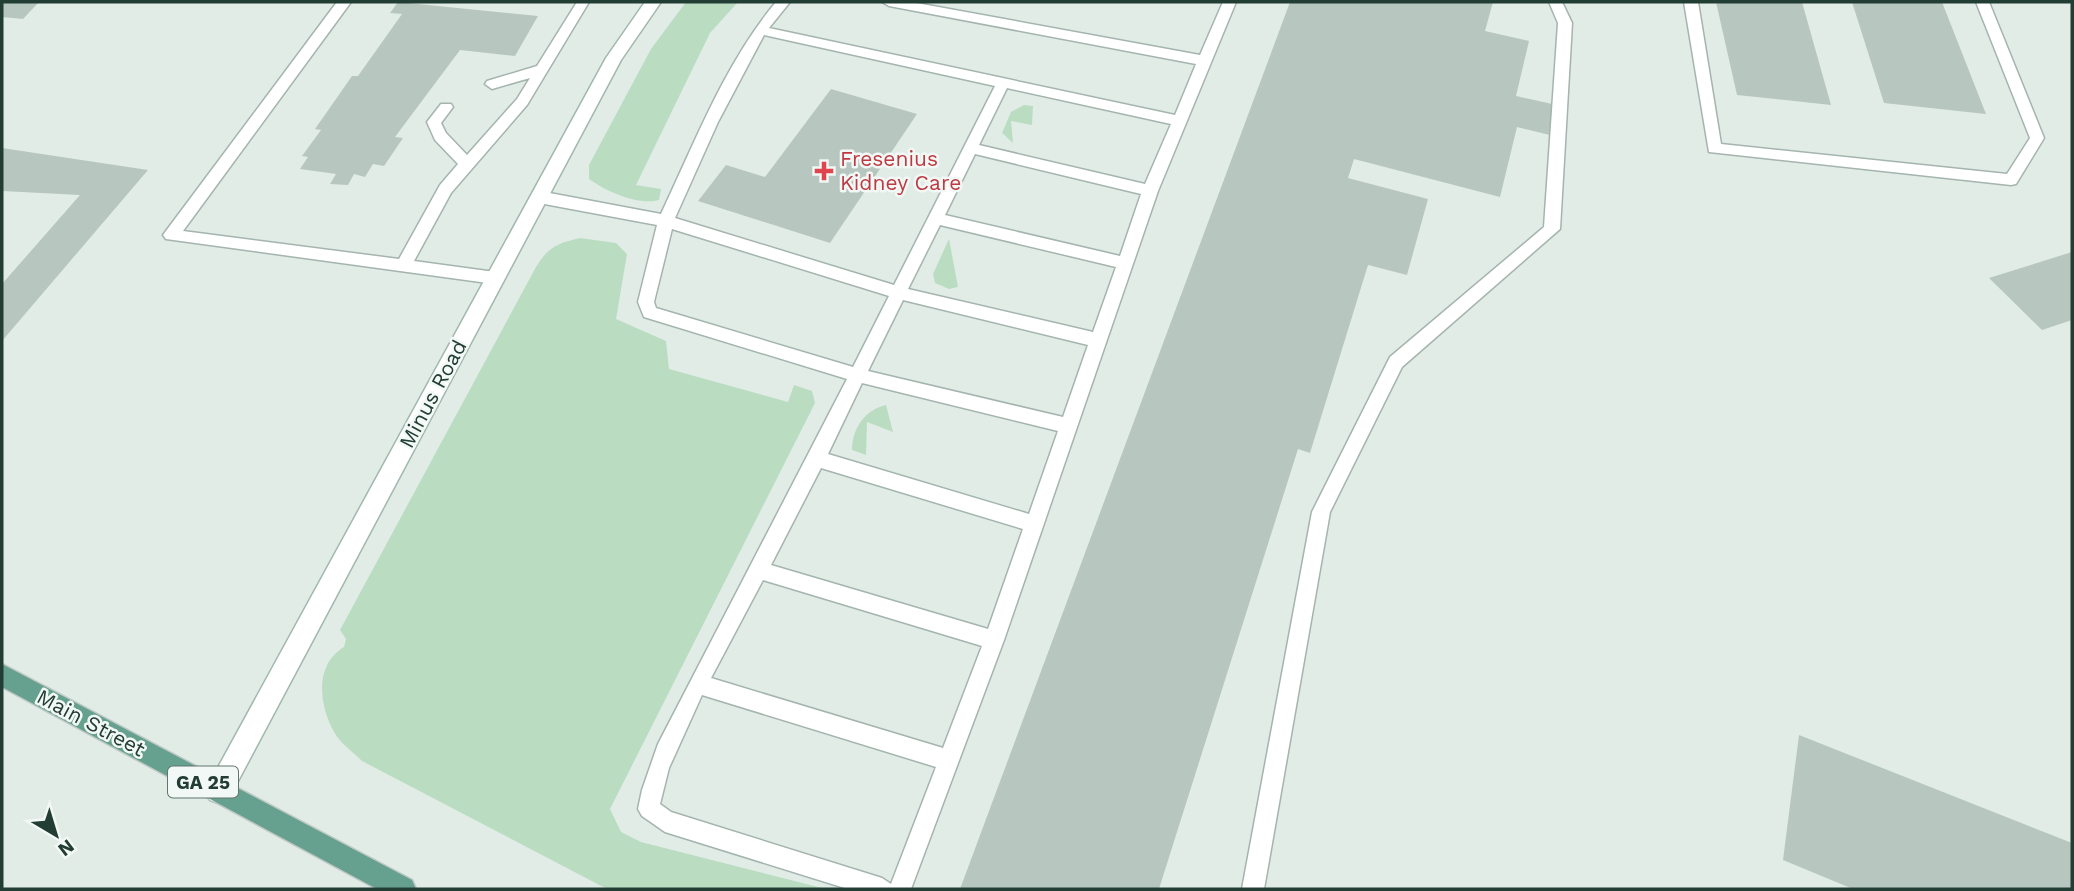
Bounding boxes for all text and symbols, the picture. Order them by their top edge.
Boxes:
place label: Fresenius Kidney Care [840,146,961,195]
marker: Fresenius Kidney Care [814,161,834,181]
street label: Minus Road [394,335,472,452]
street label: Main Street [33,684,150,762]
road number: GA 25 [168,766,238,797]
north arrow [21,800,91,870]
text: N [54,835,79,861]

